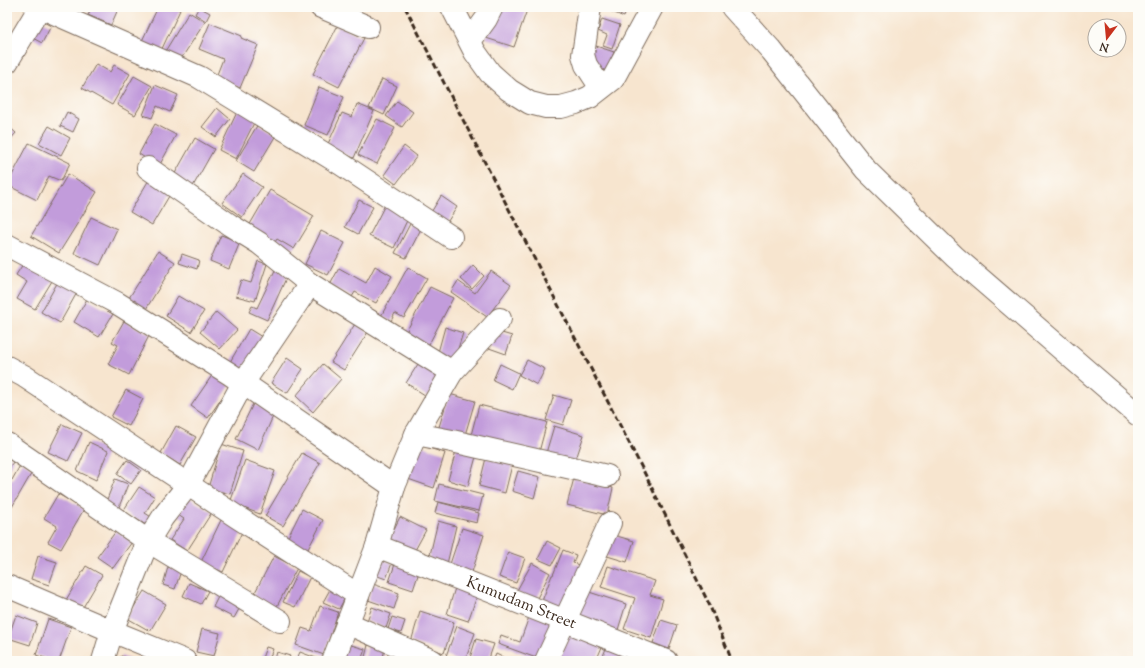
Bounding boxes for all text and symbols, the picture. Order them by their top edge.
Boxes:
north arrow [1087,18,1127,58]
text: N [1098,38,1112,56]
street label: Kumudam Street [462,571,580,636]

